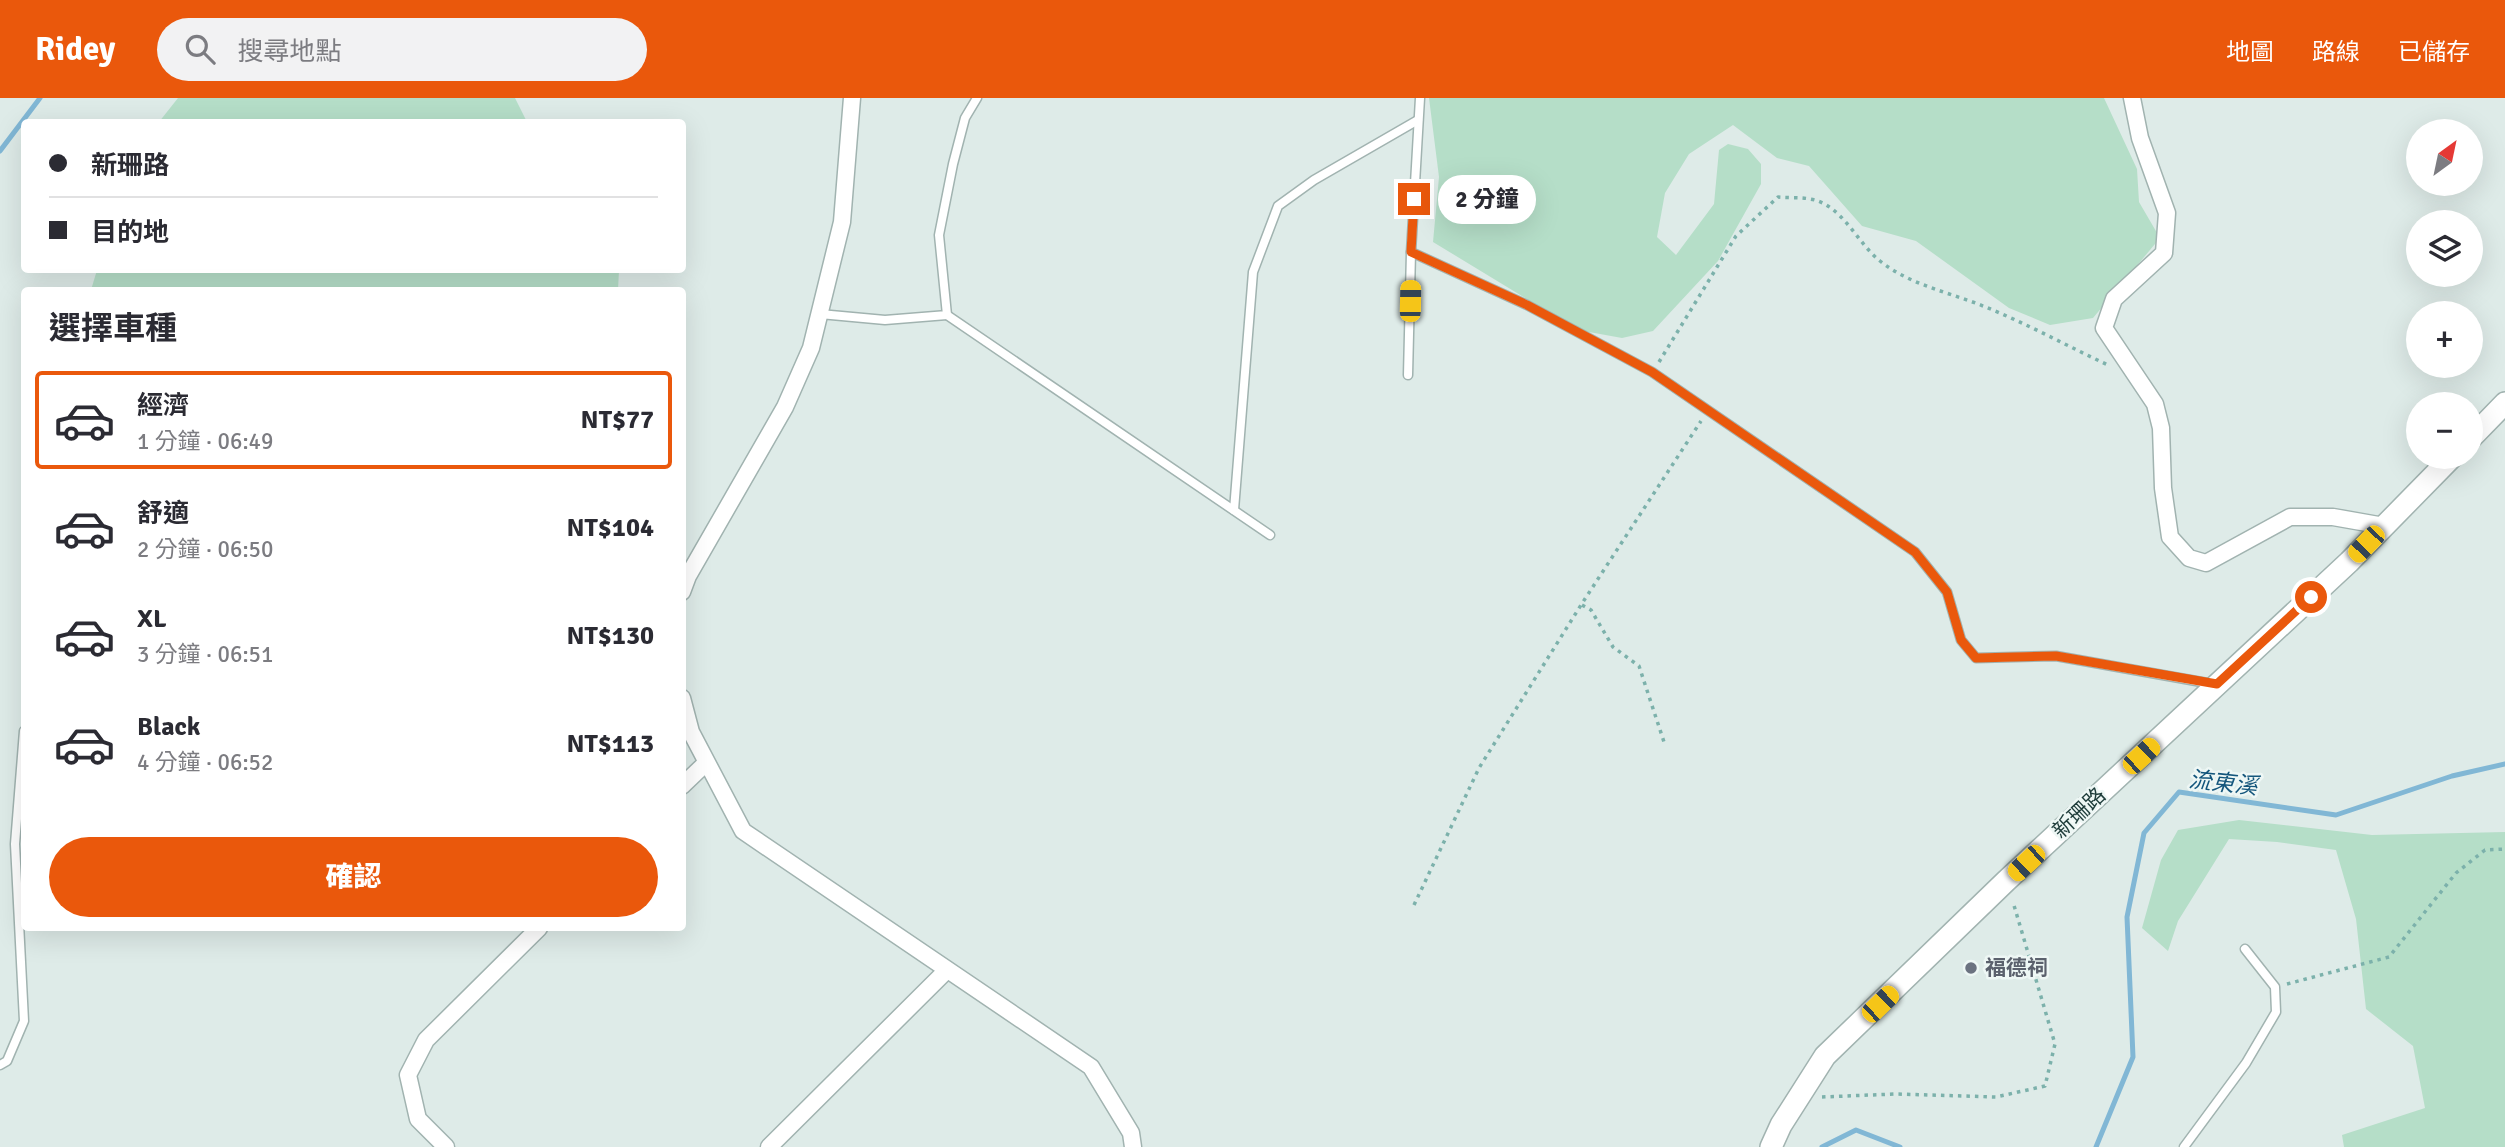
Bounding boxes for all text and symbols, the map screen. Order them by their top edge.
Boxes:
search box [157,18,647,81]
text: Ridey [35,29,115,70]
icon: search [181,30,219,68]
text: 搜尋地點 [237,36,341,68]
text: 地圖 [2226,37,2274,67]
text: 路線 [2312,37,2360,67]
text: 已儲存 [2398,37,2470,67]
north arrow [2406,119,2483,196]
map controls [2406,119,2483,469]
text: 新珊路 [91,150,169,182]
callout: 2 分鐘 [1438,174,1536,224]
route end [1398,183,1430,215]
text: 2 分鐘 [1455,185,1519,214]
button: layers [2406,210,2483,287]
text: 目的地 [91,217,169,249]
car [1400,280,1421,322]
button: + [2406,301,2483,378]
text: 選擇車種 [49,309,177,348]
icon: car [53,389,116,452]
text: 經濟 [137,390,189,422]
button: − [2406,392,2483,469]
text: NT$77 [581,404,654,436]
text: 1 分鐘 · 06:49 [137,427,273,456]
icon: car [53,497,116,560]
text: 舒適 [137,498,189,530]
text: NT$104 [567,512,654,544]
car [2344,522,2389,566]
text: 2 分鐘 · 06:50 [137,535,273,564]
route start [2295,581,2327,613]
text: XL [137,603,167,635]
icon: car [53,605,116,668]
text: NT$130 [567,620,654,652]
text: 3 分鐘 · 06:51 [137,640,273,669]
text: Black [137,711,200,743]
icon: car [53,713,116,776]
text: NT$113 [567,728,654,760]
car [2119,734,2164,778]
text: 4 分鐘 · 06:52 [137,748,273,777]
water label: 流東溪 [2187,765,2262,801]
street label: 新珊路 [2047,782,2111,844]
button: 確認 [49,837,658,917]
car [2004,841,2049,885]
place label: 福德祠 [1985,955,2048,981]
marker: 福德祠 [1963,960,1979,976]
car [1858,982,1903,1026]

